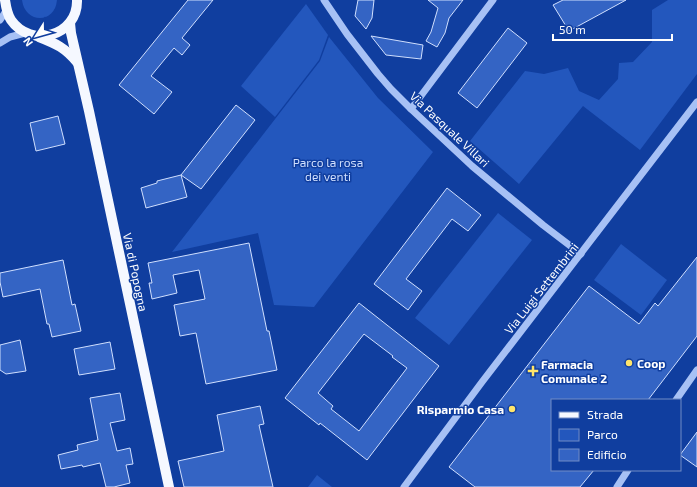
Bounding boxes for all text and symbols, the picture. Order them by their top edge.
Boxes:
north arrow [16,16,56,56]
scale bar [553,16,672,42]
text: 50 m [559,22,586,36]
text: N [20,35,35,49]
street label: Via Pasquale Villari [407,89,493,170]
park label: Parco la rosa dei venti [293,155,363,183]
street label: Via di Popogna [121,231,151,313]
street label: Via Luigi Settembrini [501,240,581,336]
place label: Coop [637,356,665,370]
place label: Farmacia Comunale 2 [541,357,607,385]
marker: Coop [624,358,634,368]
marker: Farmacia Comunale 2 [528,366,538,376]
legend [551,399,681,471]
place label: Risparmio Casa [417,402,504,416]
marker: Risparmio Casa [507,404,517,414]
text: Strada [587,407,623,421]
text: Parco [587,427,618,441]
text: Edificio [587,447,627,461]

